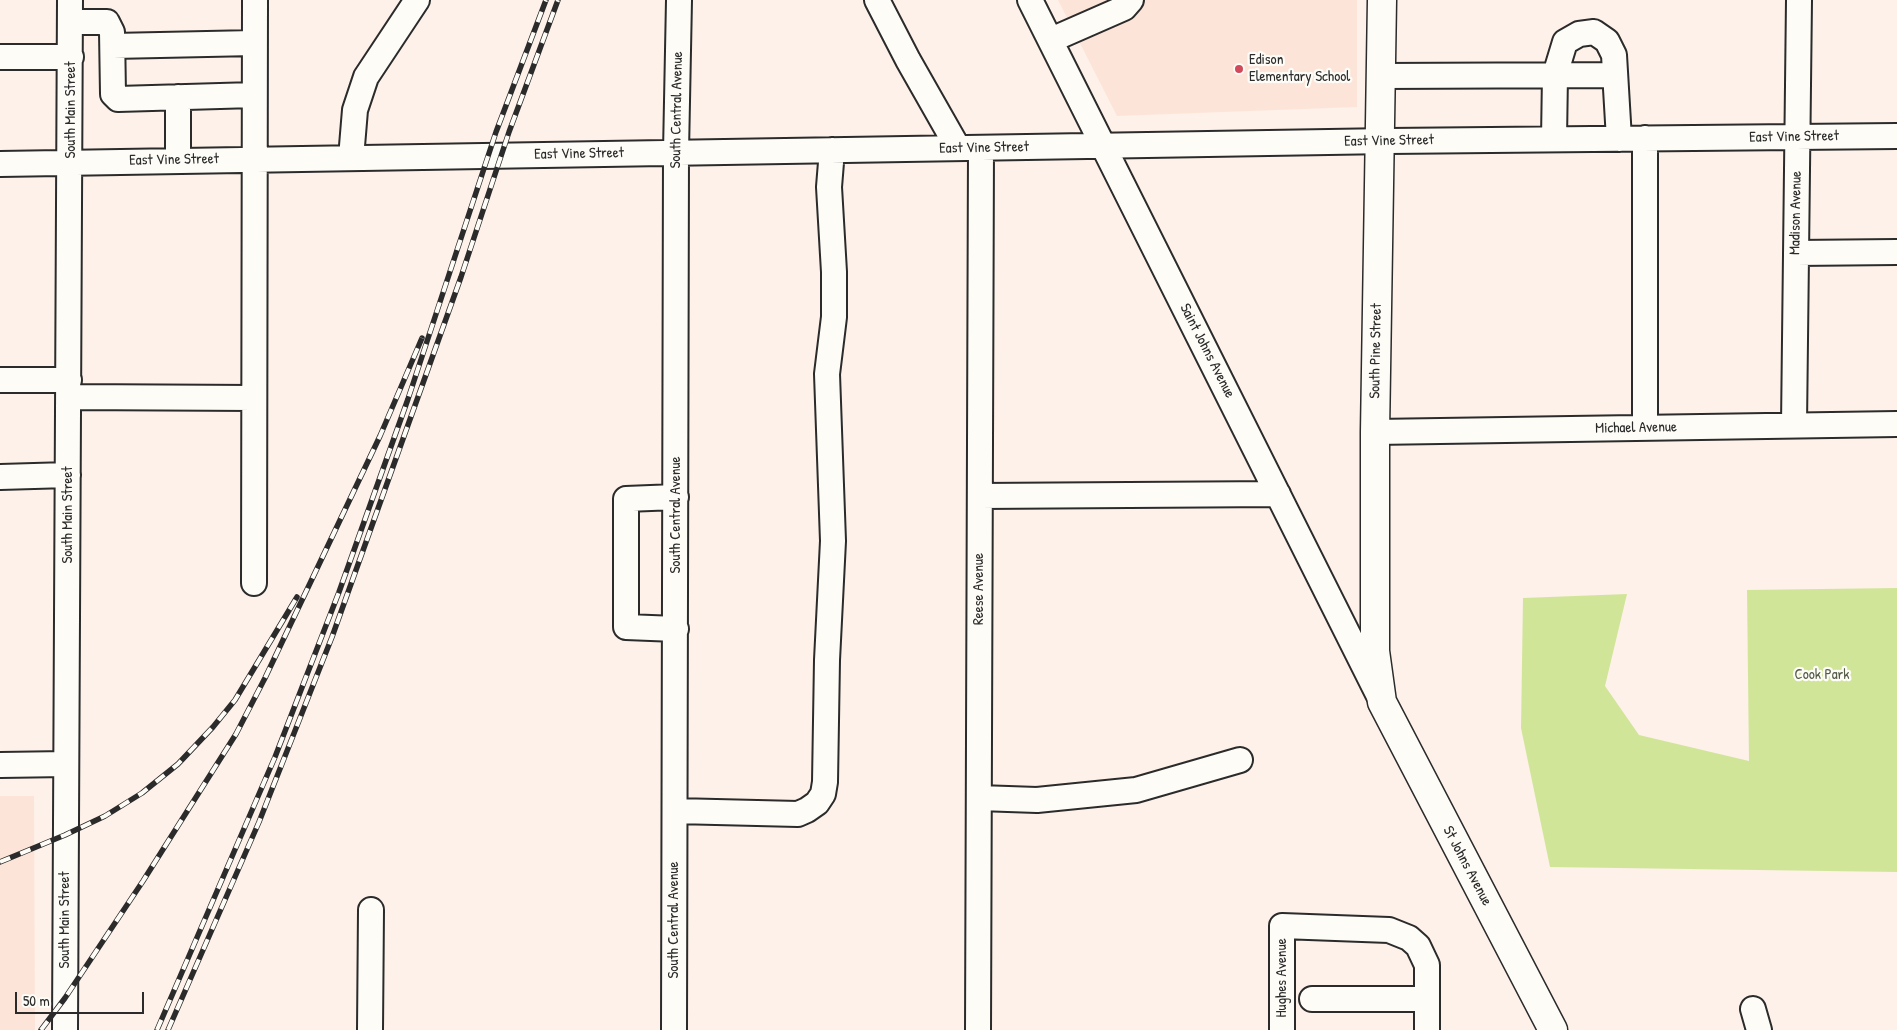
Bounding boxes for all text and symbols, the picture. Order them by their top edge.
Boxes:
street label: South Central Avenue [667,51,687,169]
place label: Edison Elementary School [1249,51,1350,86]
street label: South Main Street [62,61,80,159]
marker: Edison Elementary School [1233,63,1245,75]
street label: East Vine Street [1749,127,1839,147]
street label: East Vine Street [1344,131,1434,151]
street label: East Vine Street [939,138,1029,158]
street label: East Vine Street [534,144,624,164]
street label: East Vine Street [129,150,219,170]
street label: Madison Avenue [1786,171,1806,255]
street label: Saint Johns Avenue [1175,301,1239,401]
street label: South Pine Street [1366,303,1386,399]
street label: Michael Avenue [1595,418,1677,438]
street label: South Central Avenue [667,456,685,574]
street label: South Main Street [59,466,77,564]
street label: Reese Avenue [970,553,988,625]
park label: Cook Park [1794,666,1850,684]
street label: St Johns Avenue [1439,823,1495,909]
street label: South Central Avenue [665,861,683,979]
street label: South Main Street [56,871,74,969]
street label: Hughes Avenue [1273,938,1291,1018]
scale bar [18,982,146,1014]
text: 50 m [23,990,50,1011]

